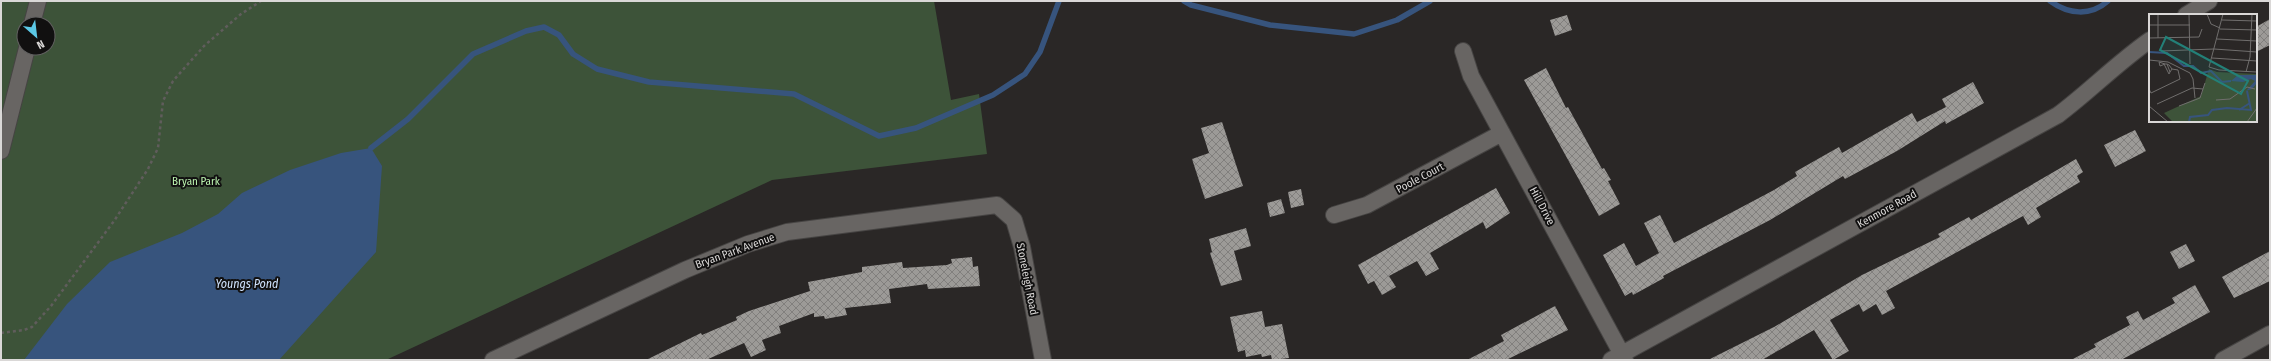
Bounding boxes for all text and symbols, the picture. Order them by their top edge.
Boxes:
inset map [2149,14,2257,122]
north arrow [16,16,56,56]
text: N [34,37,46,52]
street label: Poole Court [1394,160,1446,196]
park label: Bryan Park [172,175,221,188]
street label: Hill Drive [1527,185,1557,227]
street label: Kenmore Road [1855,187,1919,231]
street label: Bryan Park Avenue [694,231,776,271]
street label: Stoneleigh Road [1014,242,1040,316]
water label: Youngs Pond [216,277,279,291]

